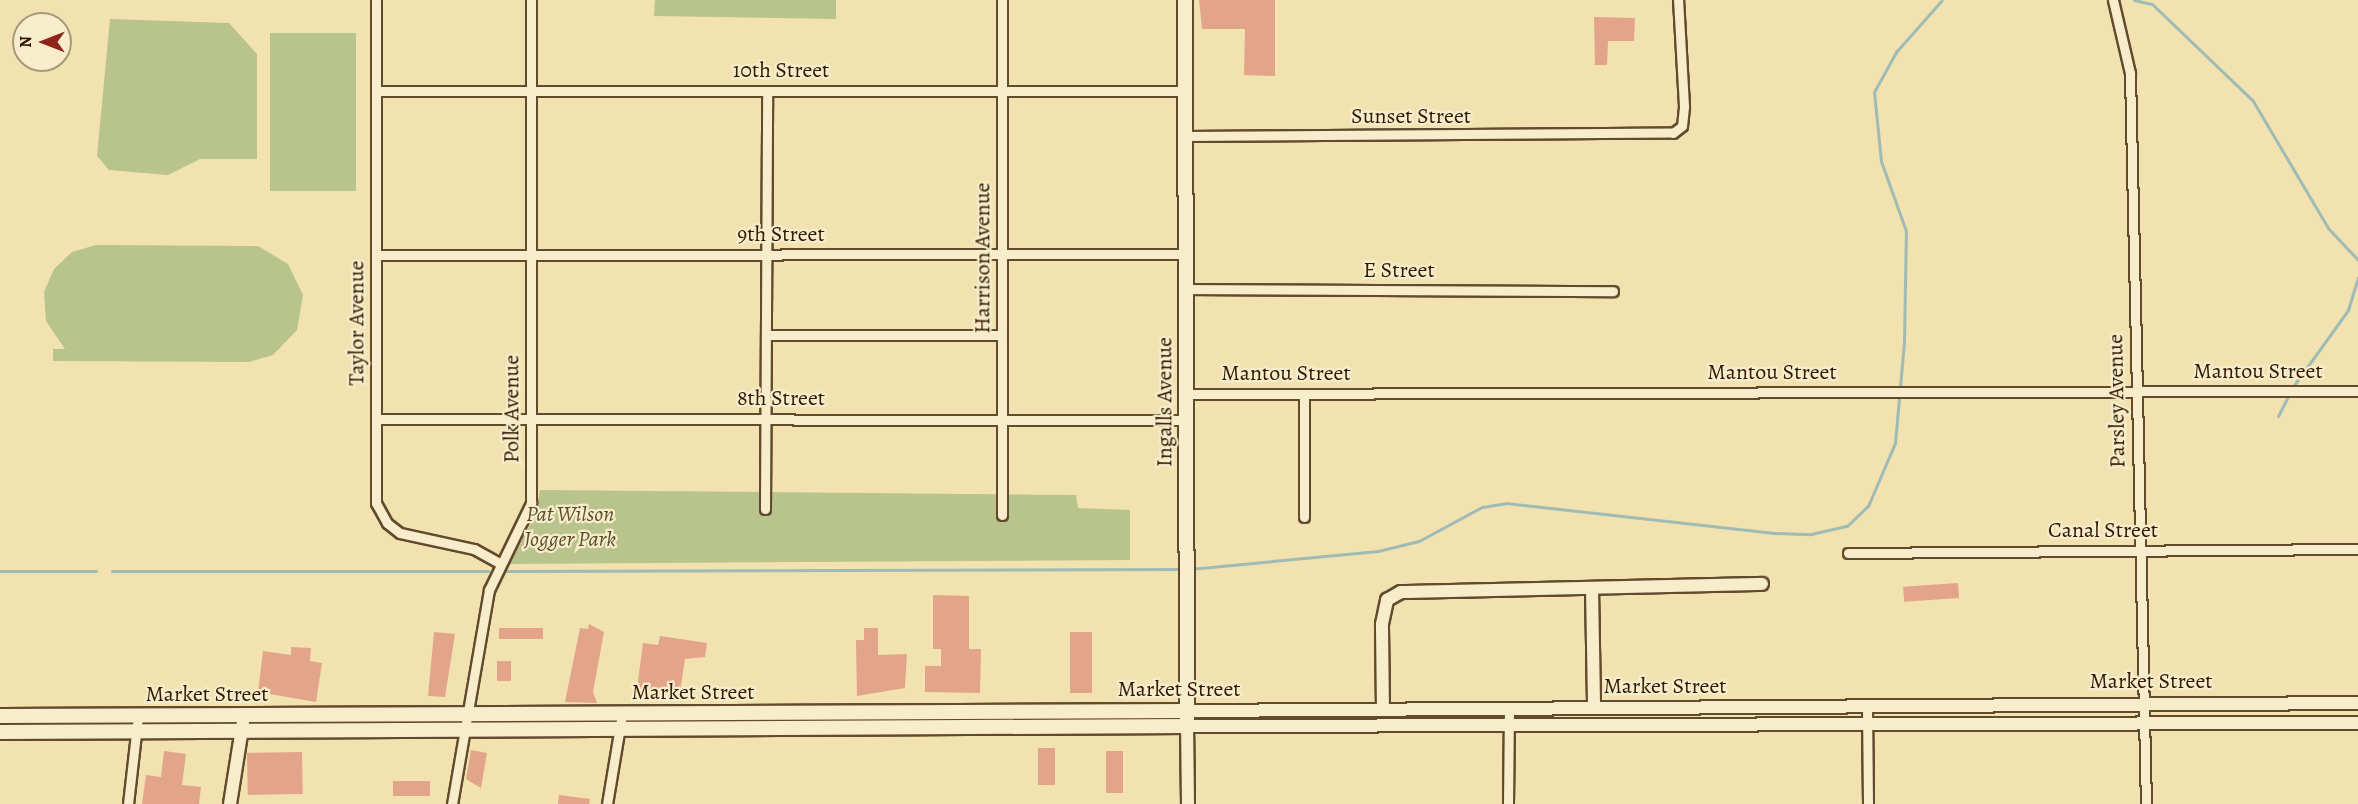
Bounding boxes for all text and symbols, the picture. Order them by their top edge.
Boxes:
north arrow [12,12,72,72]
text: N [15,36,37,48]
street label: 10th Street [733,58,829,84]
street label: Sunset Street [1351,104,1471,130]
street label: Harrison Avenue [970,182,996,334]
street label: 9th Street [737,222,825,248]
street label: E Street [1363,258,1435,284]
street label: Taylor Avenue [344,260,370,386]
street label: Parsley Avenue [2103,334,2131,468]
street label: Ingalls Avenue [1152,337,1178,467]
street label: Polk Avenue [499,355,525,463]
street label: Mantou Street [2193,359,2323,385]
street label: Mantou Street [1707,360,1837,386]
street label: Mantou Street [1221,361,1351,387]
street label: 8th Street [737,386,825,412]
park label: Pat Wilson Jogger Park [524,501,616,552]
street label: Canal Street [2048,518,2158,544]
street label: Market Street [2089,669,2213,695]
street label: Market Street [1603,674,1727,700]
street label: Market Street [1117,677,1241,703]
street label: Market Street [631,680,755,706]
street label: Market Street [145,682,269,708]

